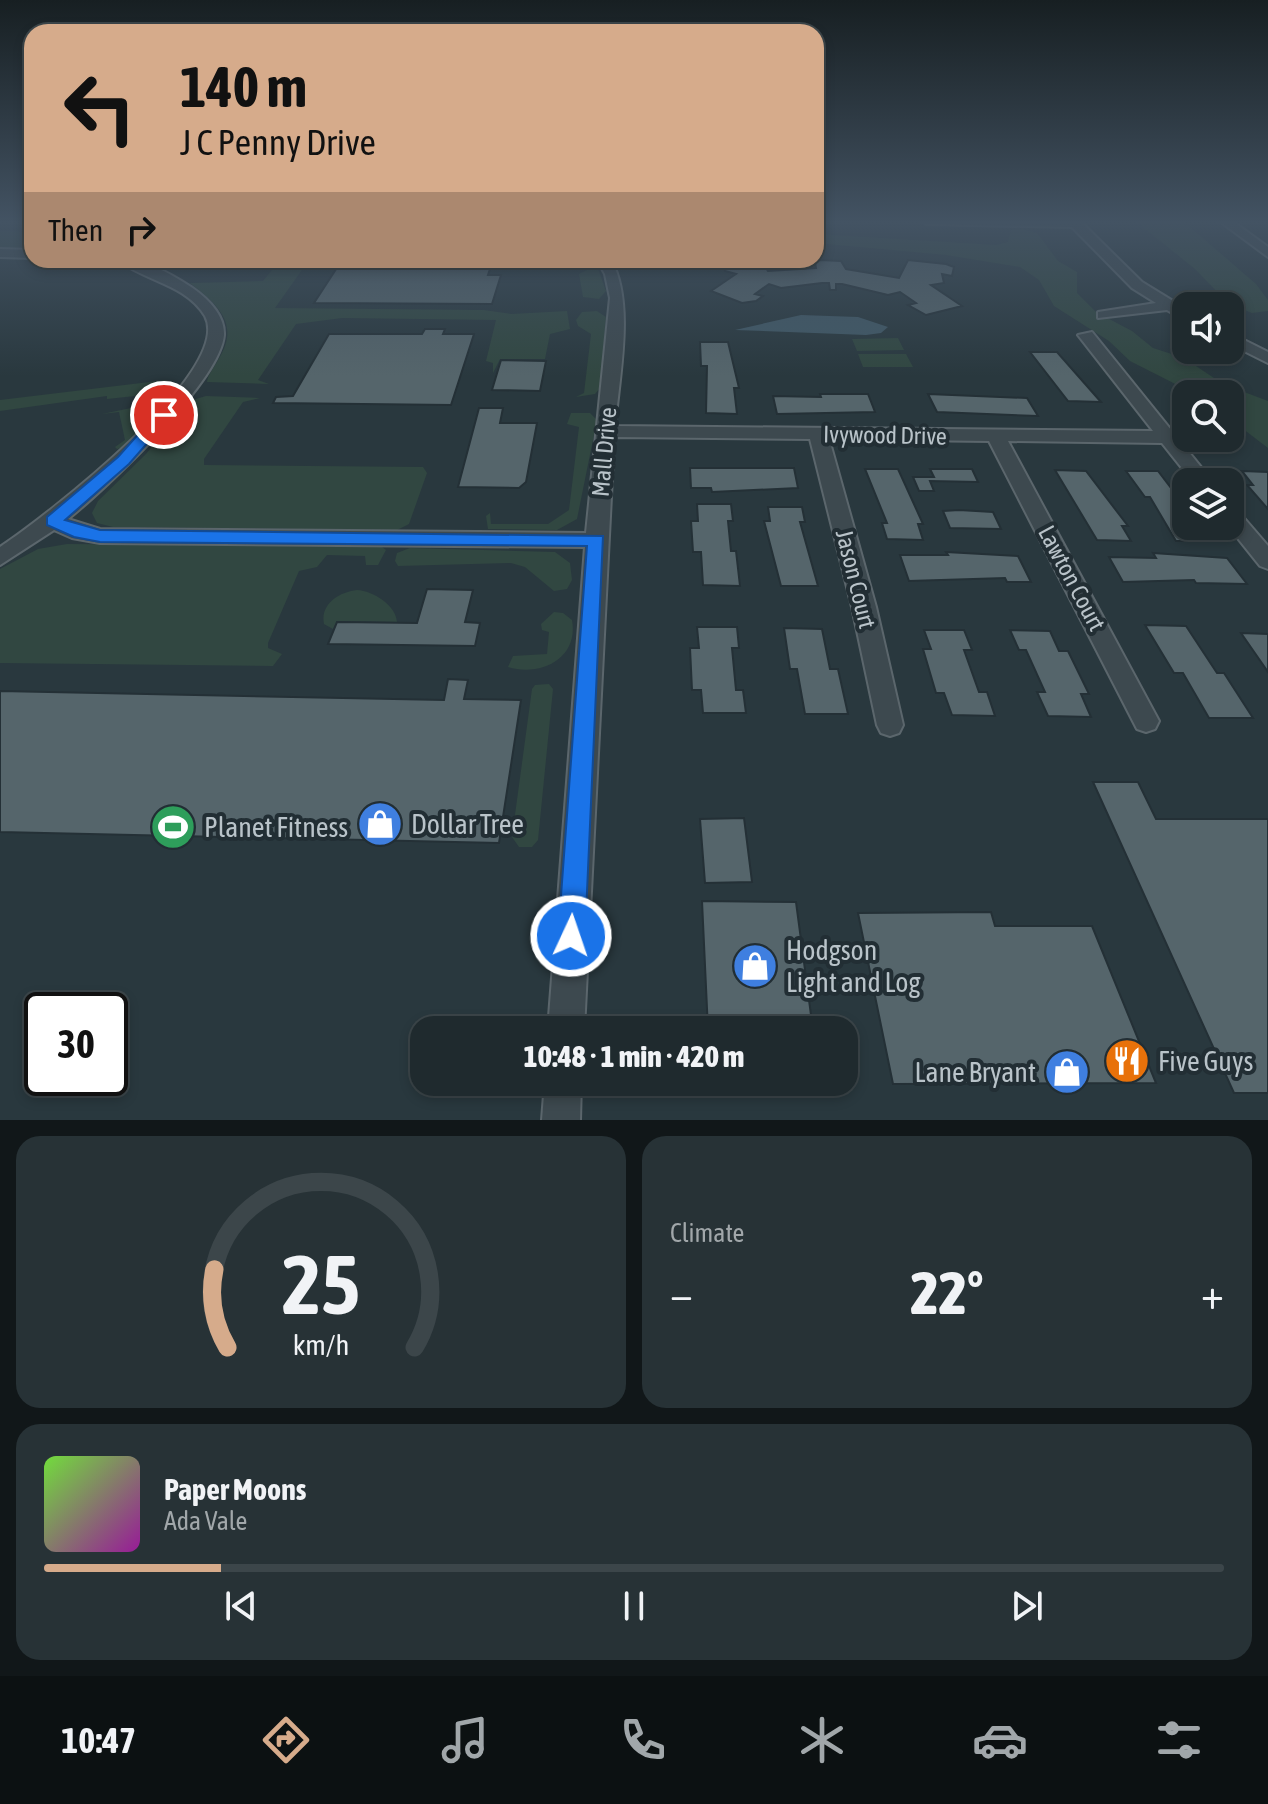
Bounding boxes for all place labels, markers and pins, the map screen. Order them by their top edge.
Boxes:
pin [130,381,198,449]
shop icon: Dollar Tree [356,800,404,848]
sports icon: Planet Fitness [149,803,197,851]
place label: Dollar Tree [411,808,524,840]
place label: Planet Fitness [204,811,348,843]
place label: Hodgson Light and Log [786,934,921,998]
shop icon: Hodgson Light and Log [731,942,779,990]
restaurant icon: Five Guys [1103,1037,1151,1085]
place label: Five Guys [1158,1045,1253,1077]
shop icon: Lane Bryant [1043,1048,1091,1096]
place label: Lane Bryant [915,1056,1036,1088]

